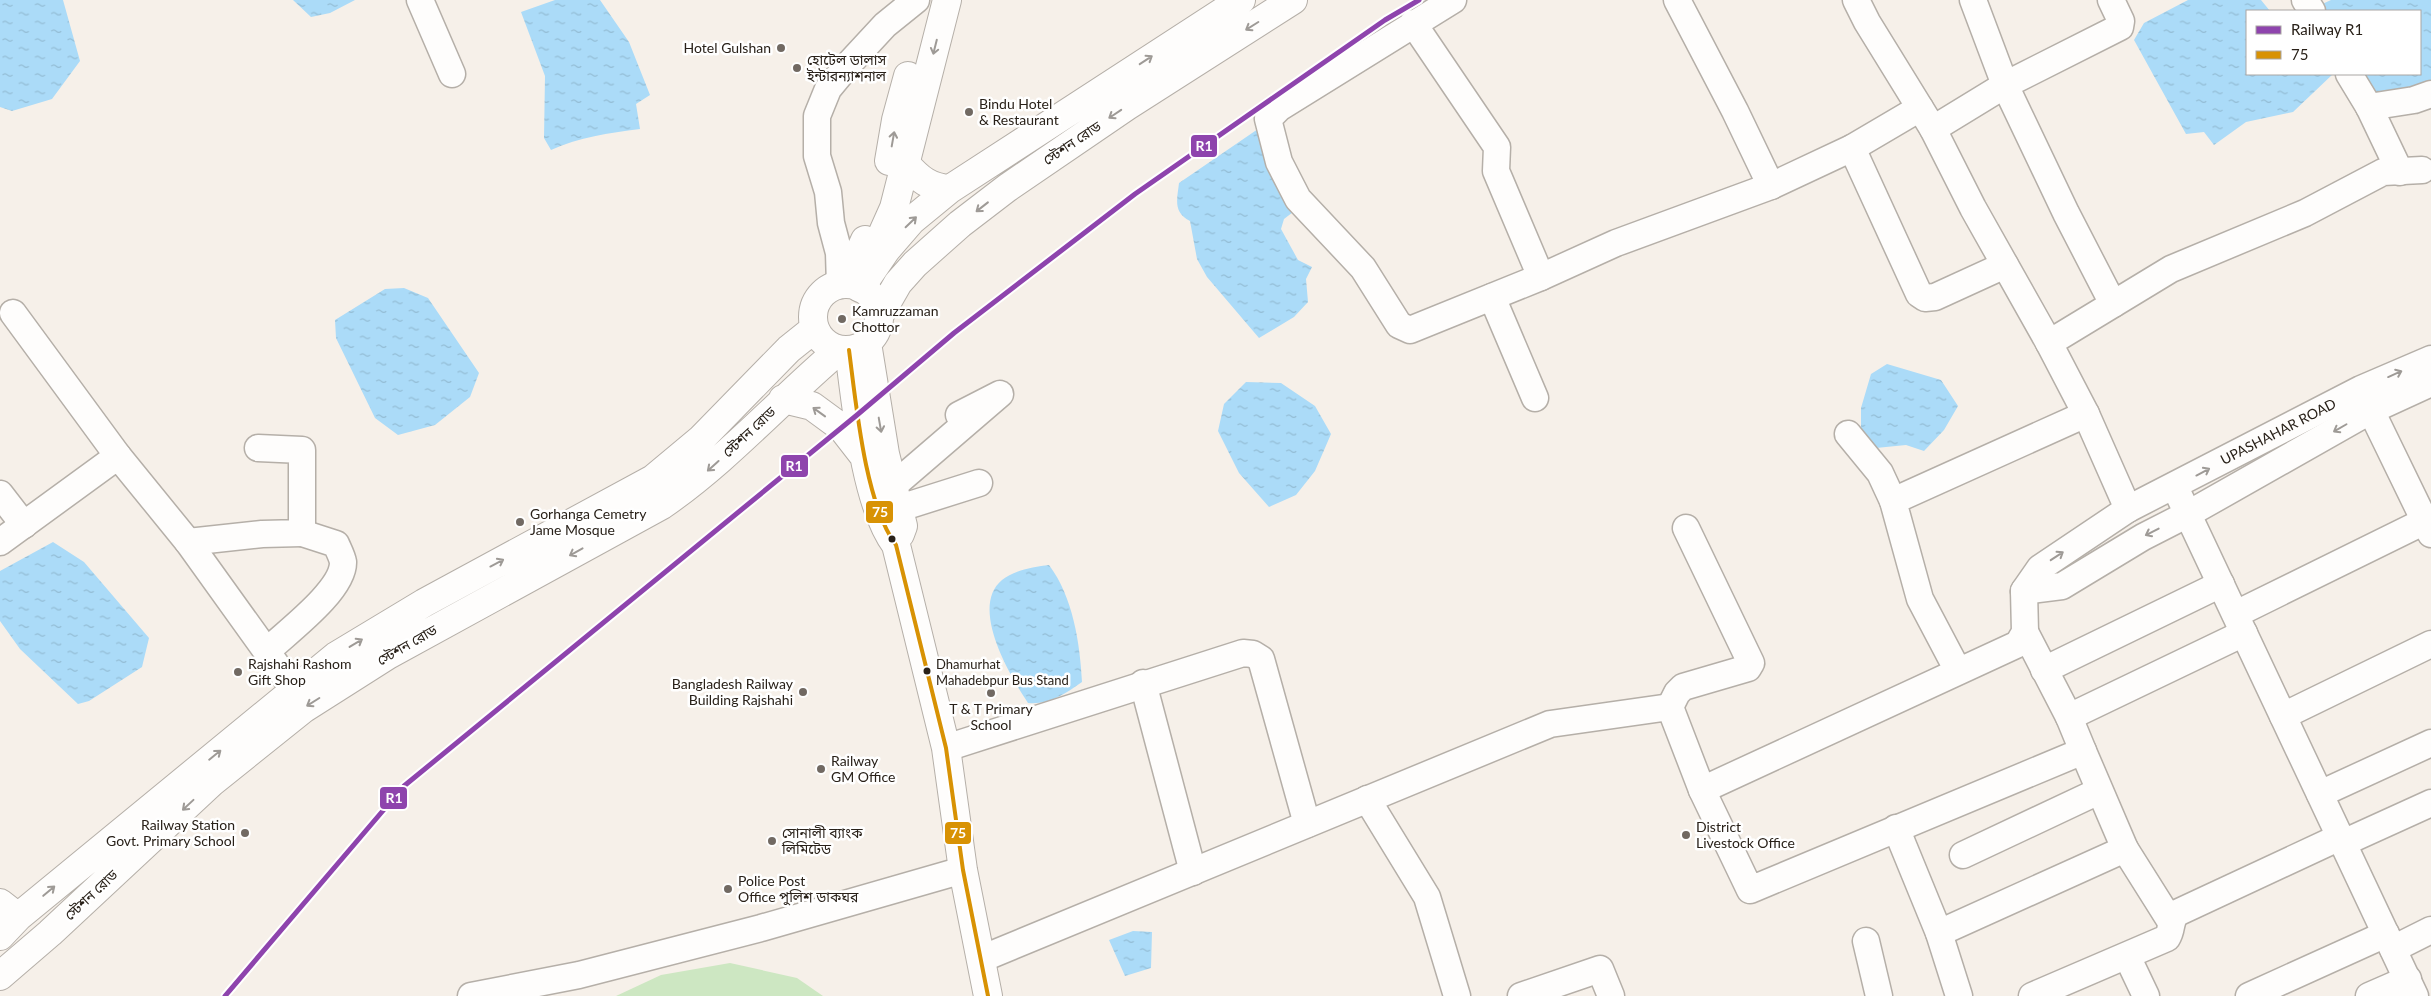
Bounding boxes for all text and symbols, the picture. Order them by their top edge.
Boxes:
legend [2246,10,2421,75]
text: Railway R1 [2291,20,2363,38]
one-way arrow [1246,21,1260,31]
place label: Hotel Gulshan [684,39,771,56]
one-way arrow [930,39,939,55]
marker: Hotel Gulshan [775,42,787,54]
text: 75 [2291,45,2308,63]
place label: হোটেল ডালাস ইন্টারন্যাশনাল [806,51,887,84]
one-way arrow [1139,55,1153,65]
marker: হোটেল ডালাস ইন্টারন্যাশনাল [791,62,803,74]
place label: Bindu Hotel & Restaurant [979,95,1059,128]
marker: Bindu Hotel & Restaurant [963,106,975,118]
one-way arrow [1109,109,1123,119]
street label: স্টেশন রোড [1039,116,1105,168]
one-way arrow [888,131,898,147]
line badge: R1 [1190,134,1218,158]
text: R1 [1195,137,1213,154]
one-way arrow [976,201,989,212]
one-way arrow [905,216,918,228]
place label: Kamruzzaman Chottor [852,302,939,335]
marker: Kamruzzaman Chottor [836,313,848,325]
one-way arrow [2387,369,2402,379]
street label: UPASHAHAR ROAD [2217,394,2339,468]
street label: স্টেশন রোড [719,402,779,460]
one-way arrow [813,407,827,417]
one-way arrow [876,417,886,433]
one-way arrow [2333,423,2348,433]
line badge: R1 [780,454,809,478]
text: R1 [785,457,803,474]
one-way arrow [706,460,719,471]
one-way arrow [2196,467,2211,477]
line badge: 75 [865,500,894,524]
text: 75 [872,503,888,520]
place label: Gorhanga Cemetry Jame Mosque [530,505,647,538]
marker: Gorhanga Cemetry Jame Mosque [514,516,526,528]
one-way arrow [2145,528,2160,537]
unlabelled marker [887,534,897,544]
one-way arrow [568,547,583,557]
one-way arrow [2050,551,2064,562]
one-way arrow [490,558,505,568]
street label: স্টেশন রোড [374,620,441,669]
one-way arrow [349,638,363,648]
place label: Rajshahi Rashom Gift Shop [248,655,352,688]
place label: Dhamurhat Mahadebpur Bus Stand [936,656,1069,688]
marker: Rajshahi Rashom Gift Shop [232,666,244,678]
marker: Dhamurhat Mahadebpur Bus Stand [922,666,932,676]
place label: Bangladesh Railway Building Rajshahi [672,675,794,708]
marker: Bangladesh Railway Building Rajshahi [797,686,809,698]
marker: T & T Primary School [985,687,997,699]
one-way arrow [307,698,321,708]
place label: T & T Primary School [949,700,1034,733]
one-way arrow [208,749,221,760]
place label: Railway GM Office [831,752,895,785]
marker: Railway GM Office [815,763,827,775]
line badge: R1 [379,786,408,810]
text: R1 [385,789,403,806]
one-way arrow [181,799,194,811]
place label: Railway Station Govt. Primary School [106,816,235,849]
place label: District Livestock Office [1696,818,1795,851]
line badge: 75 [944,821,972,845]
place label: সোনালী ব্যাংক লিমিটেড [781,824,863,857]
text: 75 [950,824,966,841]
marker: Railway Station Govt. Primary School [239,827,251,839]
marker: District Livestock Office [1680,829,1692,841]
marker: সোনালী ব্যাংক লিমিটেড [766,835,778,847]
street label: স্টেশন রোড [61,865,121,923]
place label: Police Post Office পুলিশ ডাকঘর [738,872,859,906]
marker: Police Post Office পুলিশ ডাকঘর [722,883,734,895]
one-way arrow [42,886,55,897]

